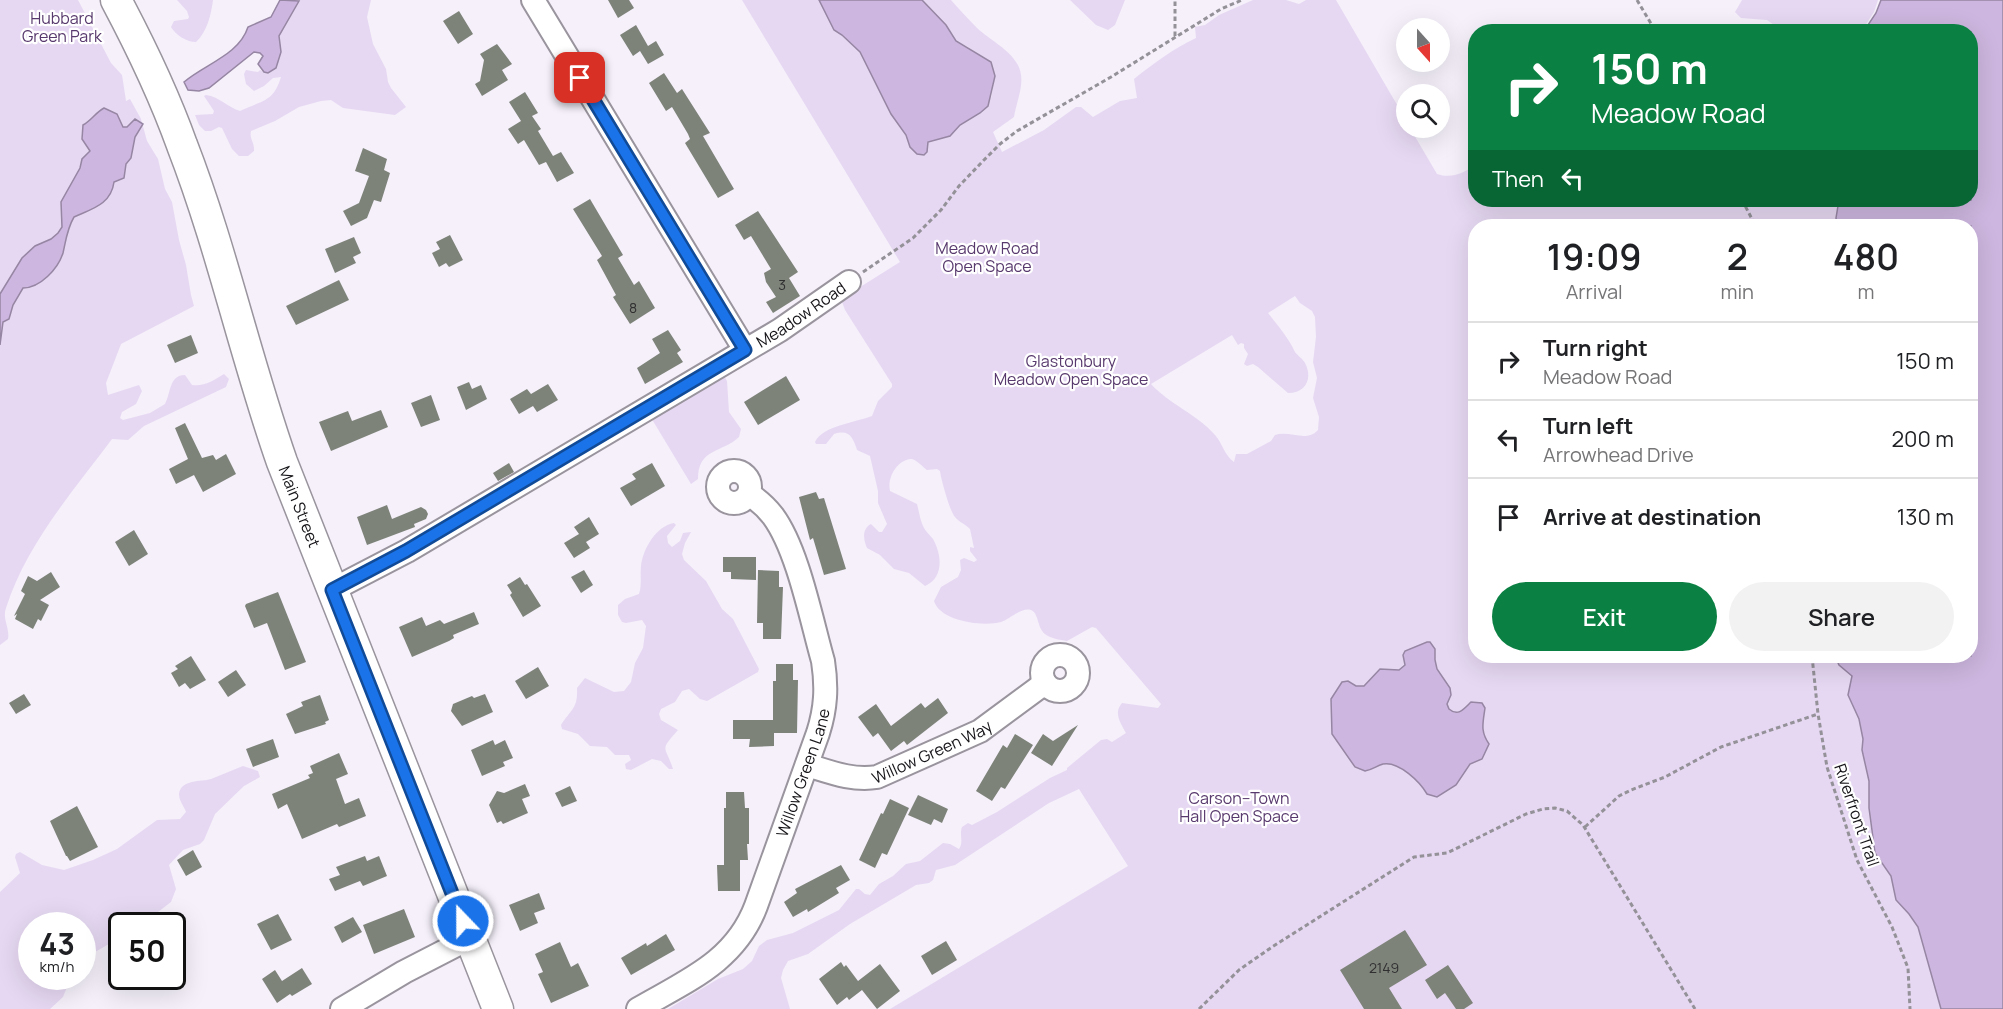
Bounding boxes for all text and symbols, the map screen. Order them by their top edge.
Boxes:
park label: Hubbard Green Park [22,7,103,47]
north arrow [1396,18,1450,72]
map controls [1396,18,1450,138]
text: 150 m [1591,39,1708,97]
icon: right [1492,48,1570,126]
pin [554,52,605,103]
icon: arrive [563,61,596,94]
button: search [1396,84,1450,138]
text: Meadow Road [1591,94,1766,131]
icon: left [1556,162,1589,195]
text: Then [1492,164,1544,194]
text: 19:09 [1547,232,1642,281]
text: 2 [1727,232,1748,281]
text: 480 [1833,232,1899,281]
park label: Meadow Road Open Space [935,237,1039,277]
house number: 3 [778,275,786,294]
street label: Meadow Road [752,277,850,353]
text: Arrival [1566,278,1623,305]
text: min [1720,278,1754,305]
text: m [1857,278,1874,305]
house number: 8 [629,298,637,317]
text: Turn right [1543,333,1648,363]
icon: right [1492,345,1525,378]
text: 150 m [1896,346,1954,376]
park label: Glastonbury Meadow Open Space [994,350,1148,390]
text: Meadow Road [1543,363,1672,390]
text: Turn left [1543,411,1633,441]
icon: left [1492,423,1525,456]
text: 200 m [1892,424,1954,454]
text: Arrowhead Drive [1543,441,1694,468]
street label: Main Street [274,463,326,551]
icon: arrive [1492,501,1525,534]
text: Arrive at destination [1543,502,1761,532]
text: 130 m [1897,502,1954,532]
button: Exit [1492,582,1717,651]
button: Share [1729,582,1954,651]
street label: Willow Green Lane [771,707,835,840]
street label: Willow Green Way [868,714,997,789]
street label: Riverfront Trail [1829,761,1885,869]
park label: Carson–Town Hall Open Space [1179,787,1299,827]
position arrow [431,889,495,953]
speed limit sign: 50 [108,912,186,990]
text: 43 [39,923,75,964]
text: km/h [40,956,74,977]
house number: 2149 [1369,958,1399,977]

